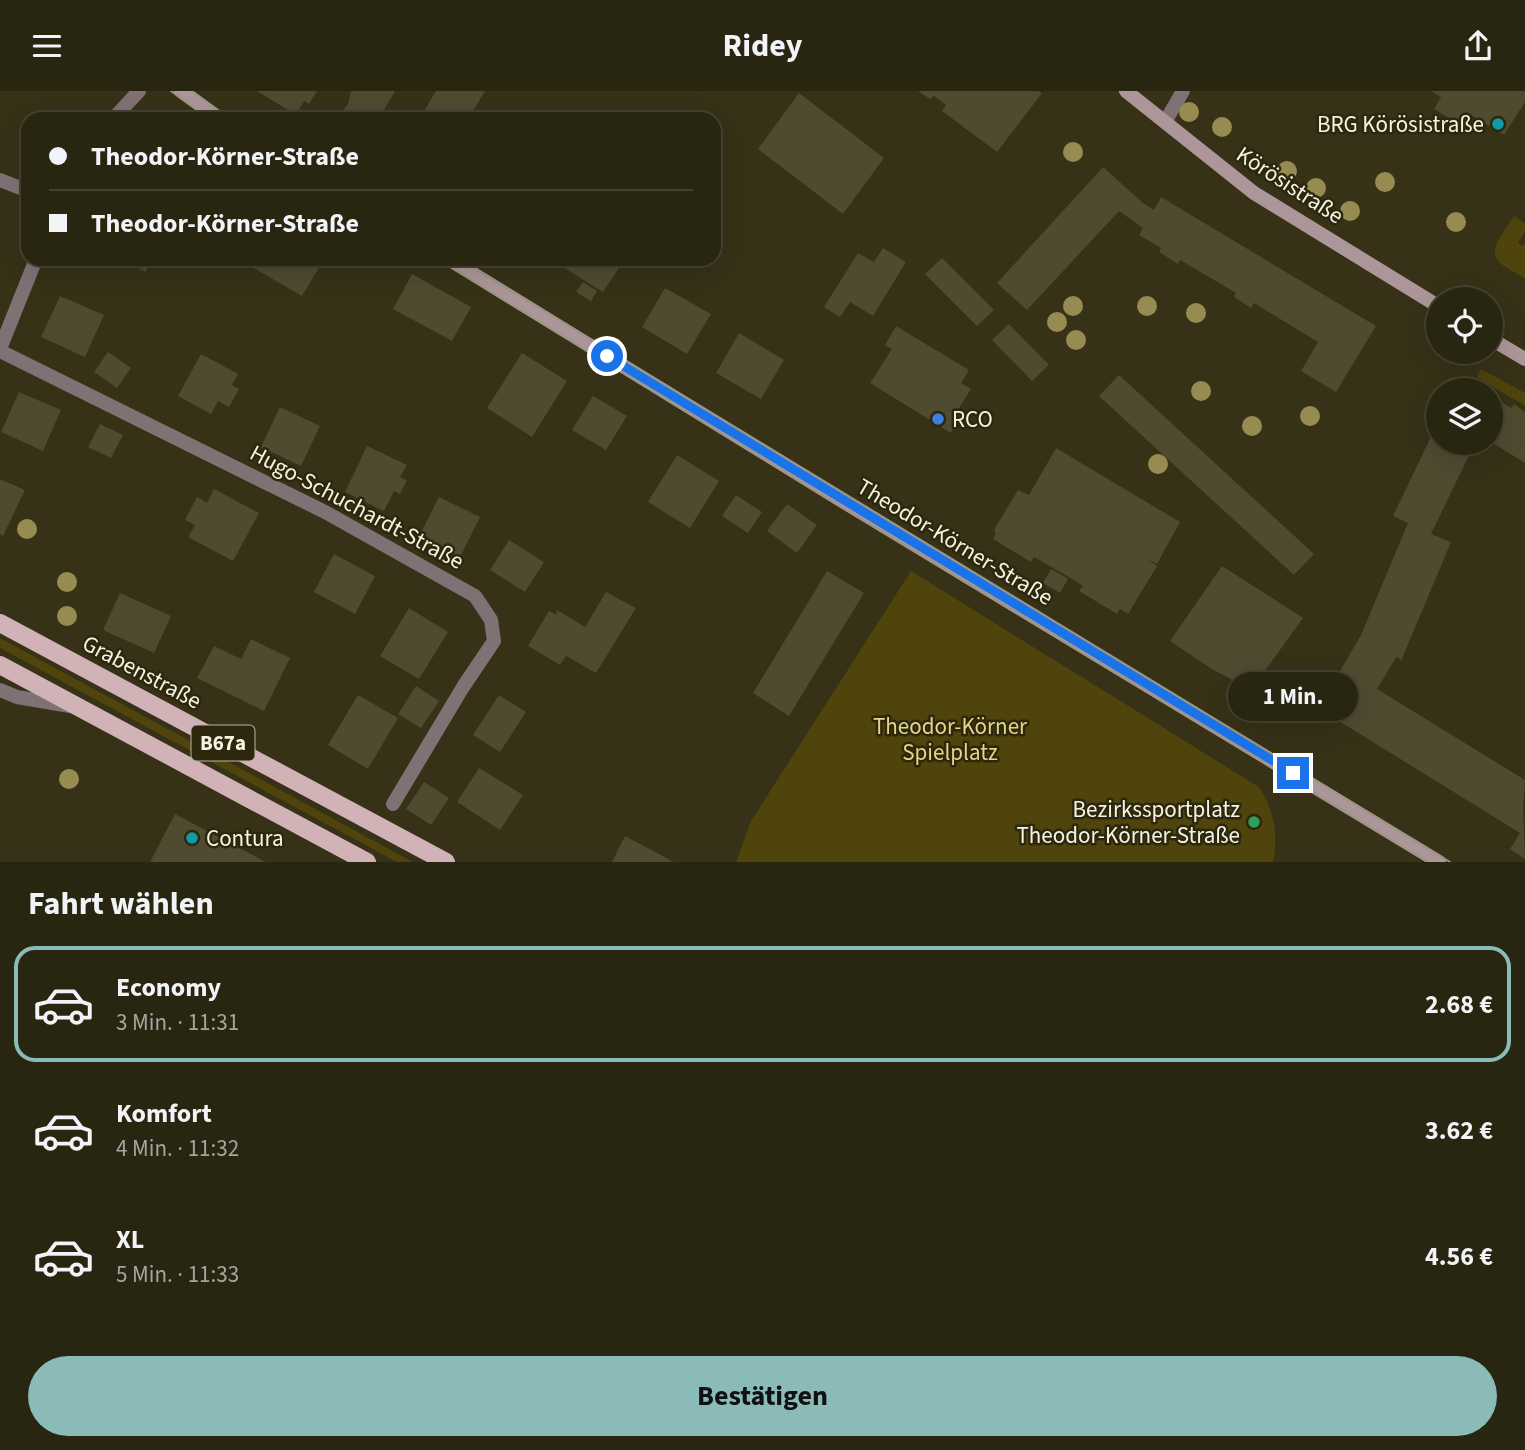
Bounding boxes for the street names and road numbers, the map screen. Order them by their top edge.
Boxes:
street label: Körösistraße [1230,138,1350,232]
street label: Hugo-Schuchardt-Straße [244,437,470,577]
street label: Theodor-Körner-Straße [851,470,1059,614]
street label: Grabenstraße [77,627,207,717]
road number: B67a [192,725,255,761]

